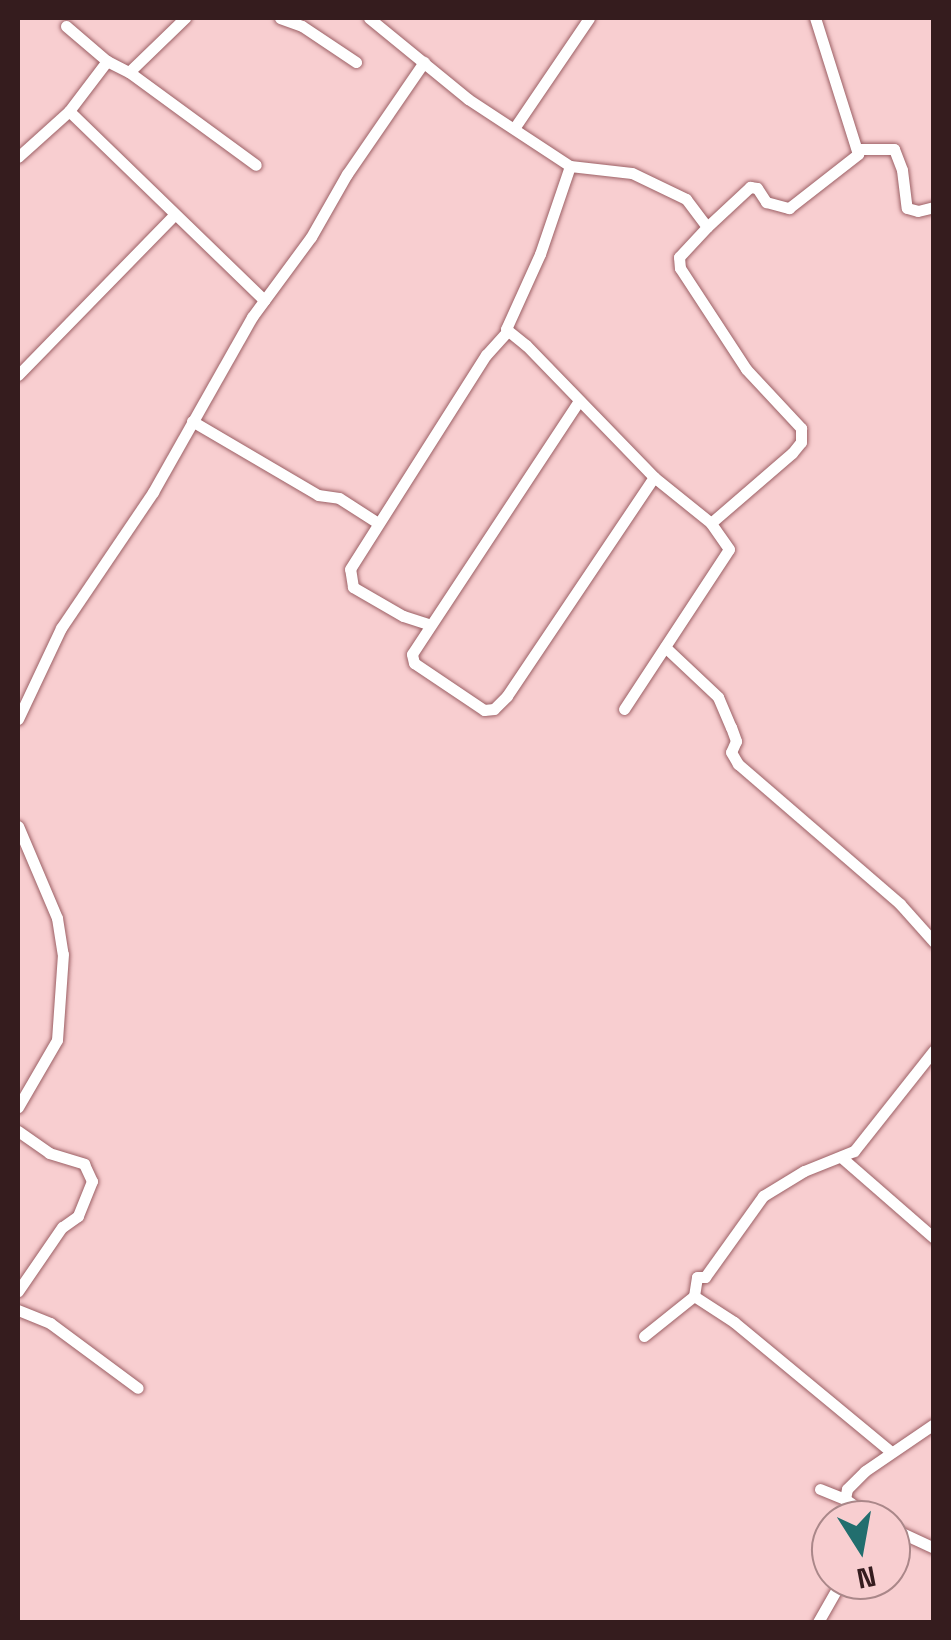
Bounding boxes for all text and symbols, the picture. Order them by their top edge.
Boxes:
north arrow [811,1500,911,1600]
text: N [854,1558,879,1597]

